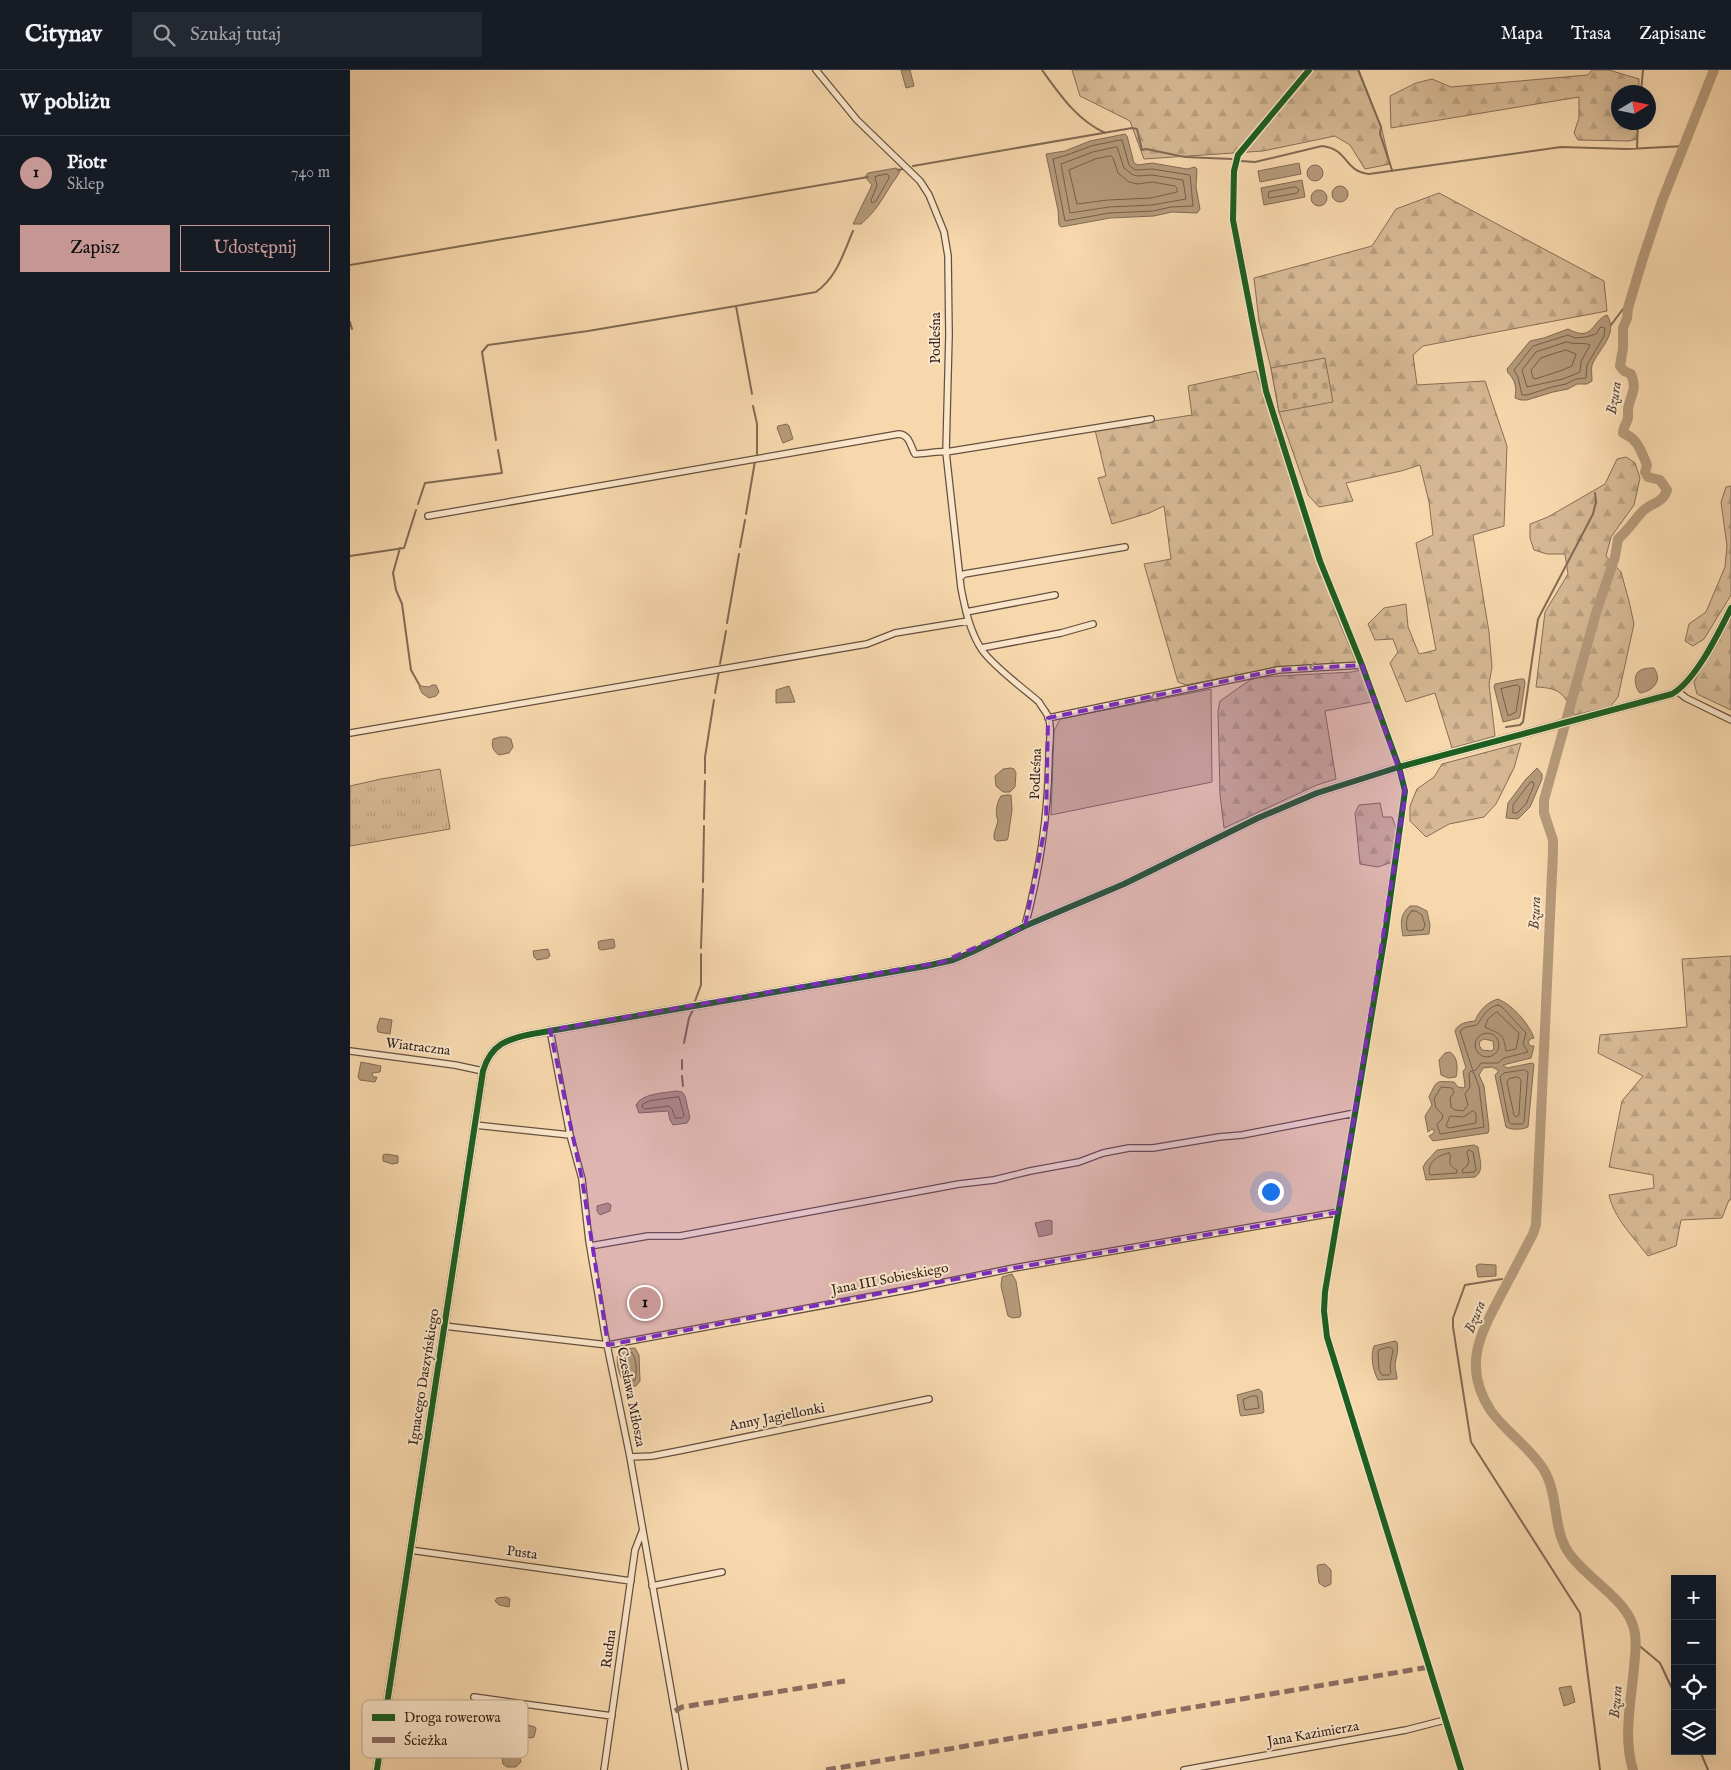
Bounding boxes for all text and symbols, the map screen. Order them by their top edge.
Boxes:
search box [132,12,482,57]
text: Citynav [25,19,102,50]
icon: search [150,21,178,49]
text: Szukaj tutaj [190,23,281,47]
text: Mapa [1501,23,1543,46]
text: Trasa [1571,23,1611,46]
text: Zapisane [1639,23,1706,46]
north arrow [1611,85,1656,130]
text: W pobliżu [20,89,110,116]
text: Piotr [67,151,107,175]
text: 1 [33,163,39,183]
text: 740 m [291,163,330,183]
text: Sklep [67,175,104,195]
button: Zapisz [20,225,170,272]
button: Udostępnij [180,225,330,272]
street label: Podleśna [927,311,945,364]
water label: Bzura [1602,380,1626,416]
one-way arrow [1309,662,1317,673]
one-way arrow [1149,692,1158,702]
street label: Podleśna [1026,747,1046,800]
water label: Bzura [1525,895,1545,930]
street label: Wiatraczna [385,1034,452,1060]
your location [1258,1179,1284,1205]
street label: Jana III Sobieskiego [828,1259,951,1300]
pin: 1 [629,1284,661,1322]
water label: Bzura [1460,1298,1490,1336]
street label: Ignacego Daszyńskiego [404,1307,444,1447]
street label: Czesława Miłosza [612,1346,650,1449]
street label: Anny Jagiellonki [727,1399,827,1435]
street label: Pusta [505,1542,540,1564]
map controls [1671,1575,1716,1755]
button: + [1671,1575,1716,1620]
button: − [1671,1620,1716,1665]
street label: Rudna [597,1628,621,1669]
button: locate [1671,1665,1716,1710]
water label: Bzura [1605,1684,1627,1719]
legend [362,1700,528,1758]
text: Droga rowerowa [404,1709,501,1727]
button: layers [1671,1710,1716,1755]
street label: Jana Kazimierza [1264,1717,1361,1751]
text: Ścieżka [404,1731,448,1750]

